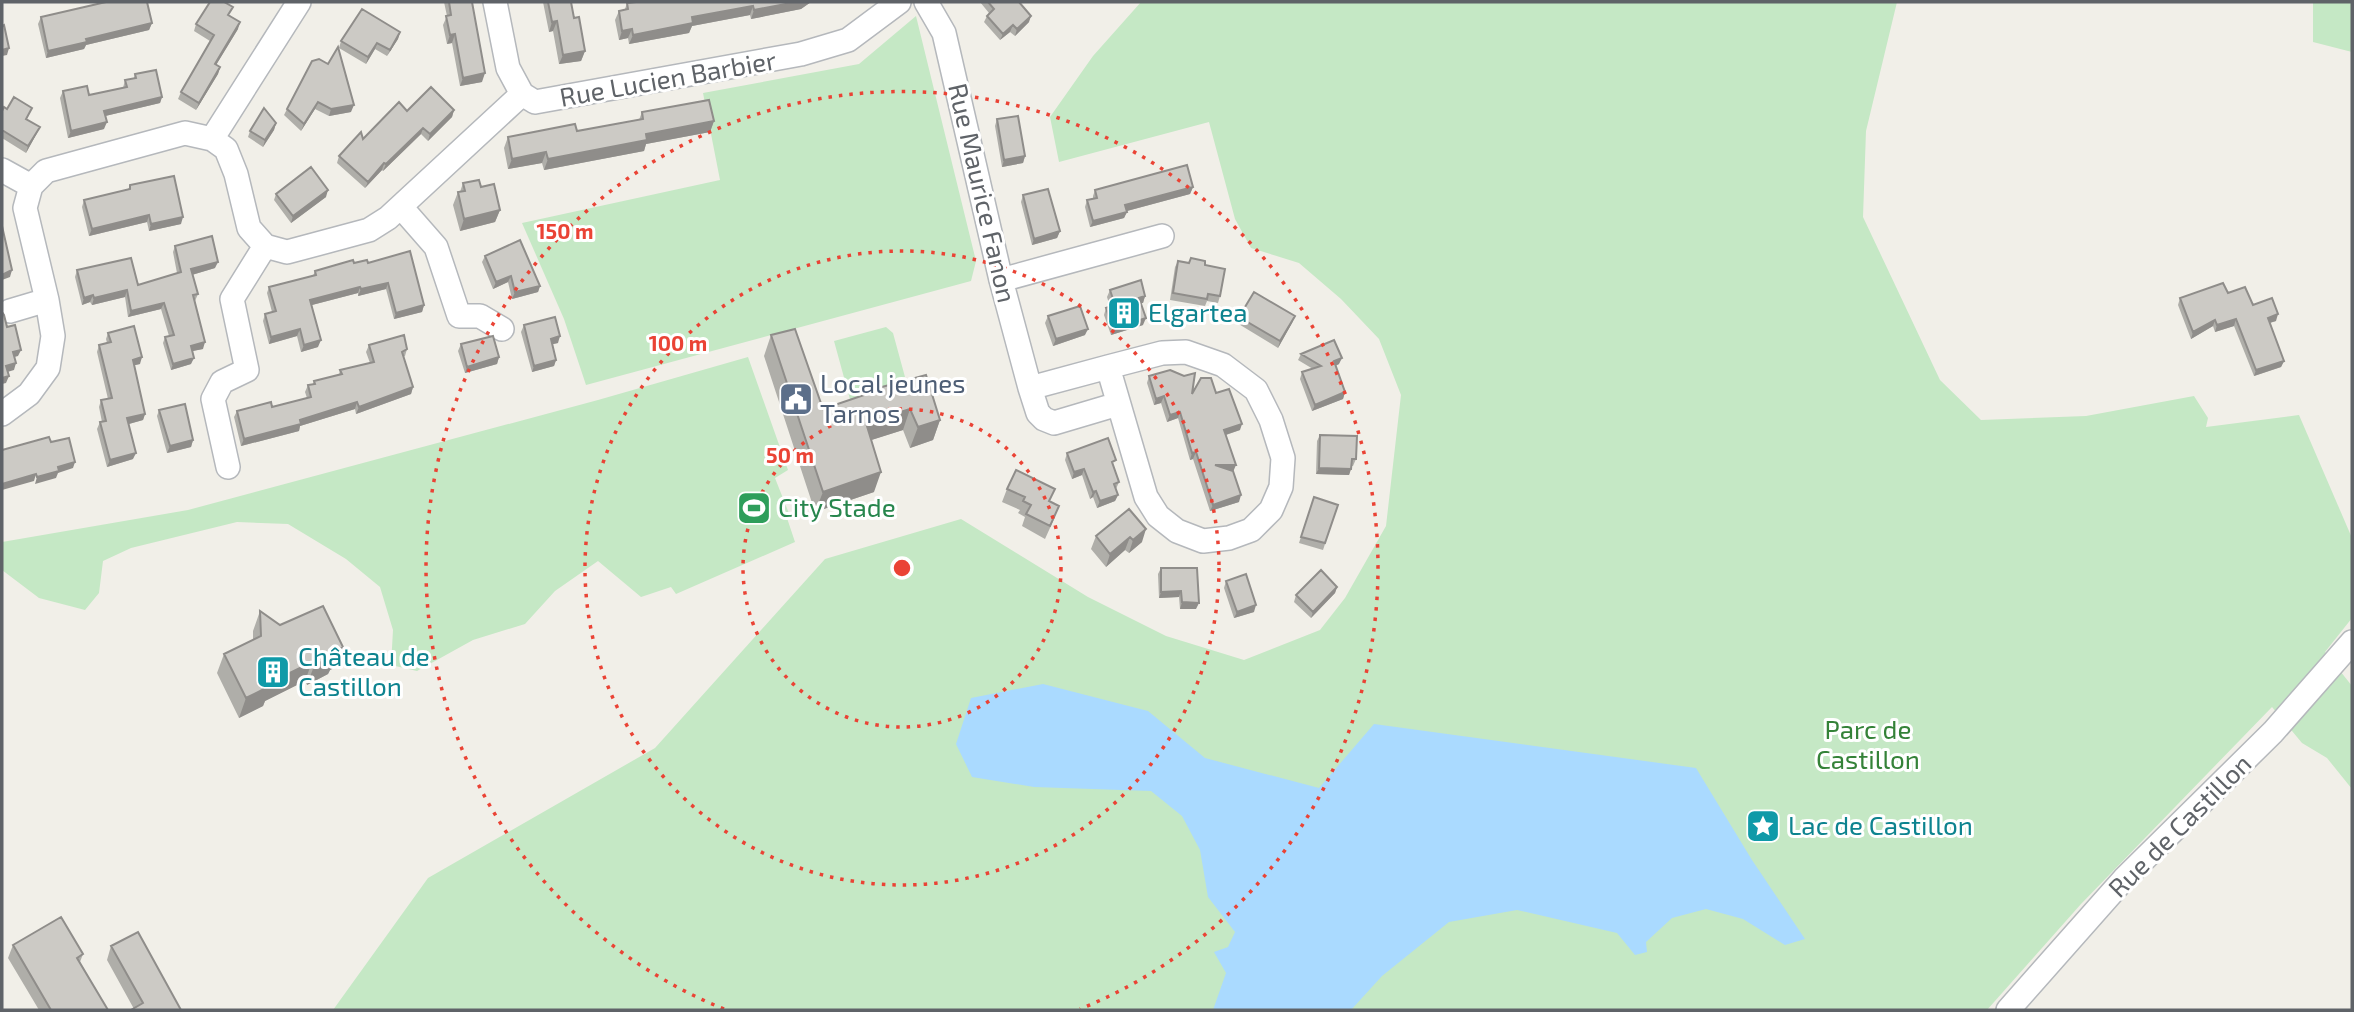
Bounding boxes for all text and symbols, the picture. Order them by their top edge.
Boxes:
street label: Rue Lucien Barbier [557,43,778,112]
street label: Rue Maurice Fanon [943,80,1024,305]
text: 150 m [537,218,593,243]
building icon: Elgartea [1105,294,1143,332]
place label: Elgartea [1148,296,1248,327]
text: 100 m [649,330,707,355]
place label: Local jeunes Tarnos [820,367,966,428]
public building icon: Local jeunes Tarnos [777,380,815,418]
text: 50 m [766,442,814,467]
sports icon: City Stade [735,489,773,527]
place label: City Stade [778,491,896,522]
centre of rings [890,556,914,580]
place label: Château de Castillon [298,640,430,701]
building icon: Château de Castillon [254,653,292,691]
park label: Parc de Castillon [1816,713,1920,774]
street label: Rue de Castillon [2101,747,2257,903]
place icon: Lac de Castillon [1744,807,1782,845]
place label: Lac de Castillon [1788,809,1973,840]

